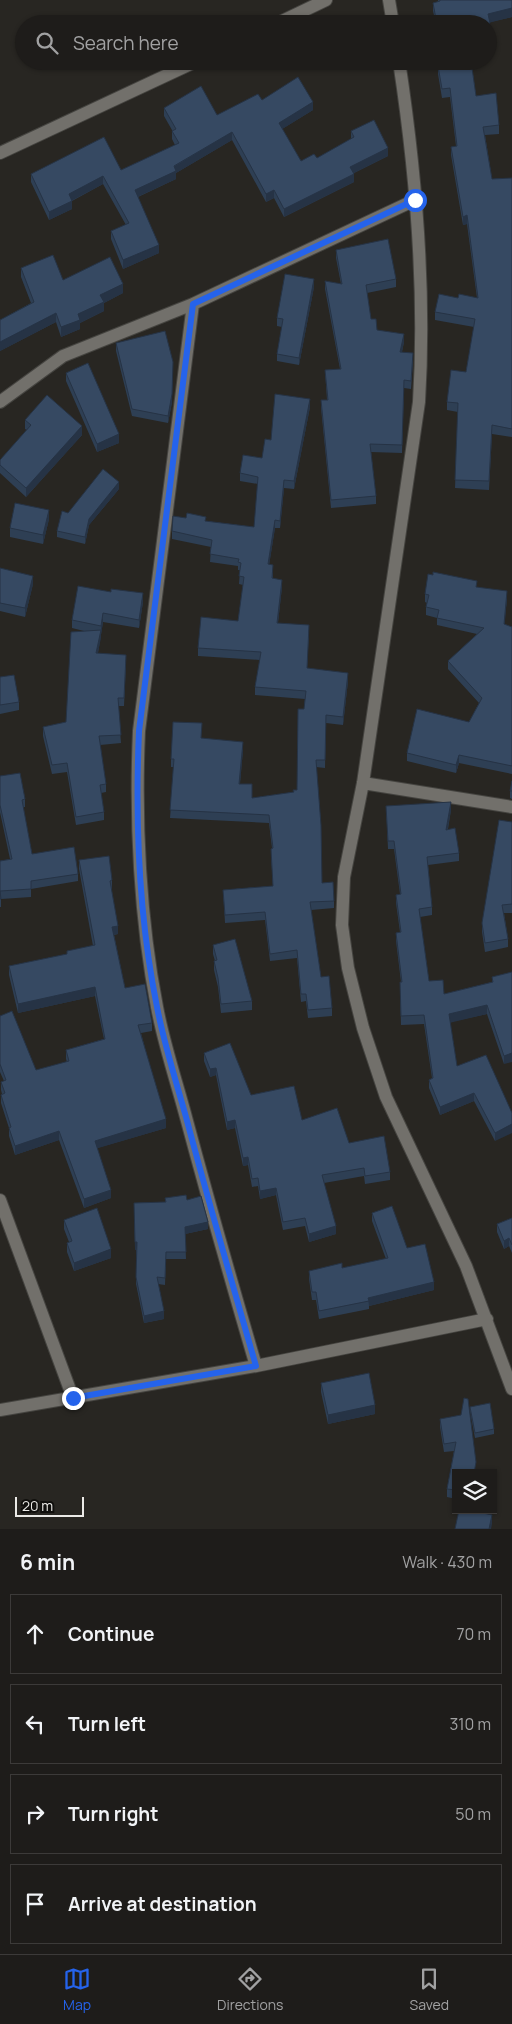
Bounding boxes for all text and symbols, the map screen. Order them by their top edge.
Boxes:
search box [15,15,497,70]
icon: search [33,29,61,57]
text: Search here [73,30,179,56]
route start [404,189,427,212]
route end [62,1387,85,1410]
map controls [452,1469,497,1514]
button: layers [452,1469,497,1514]
scale bar [15,1494,84,1517]
text: 20 m [22,1496,53,1515]
text: 6 min [20,1548,75,1576]
text: Walk · 430 m [402,1551,492,1573]
icon: ahead [21,1620,49,1648]
text: Continue [68,1621,154,1647]
text: 70 m [456,1623,491,1645]
icon: left [21,1710,49,1738]
text: Turn left [68,1711,146,1737]
text: 310 m [449,1713,491,1735]
icon: right [21,1800,49,1828]
text: Turn right [68,1801,158,1827]
text: 50 m [455,1803,491,1825]
icon: arrive [21,1890,49,1918]
text: Arrive at destination [68,1891,257,1917]
tab: Map [63,1965,91,2014]
tab: Directions [217,1965,283,2014]
tab: Saved [410,1965,449,2014]

